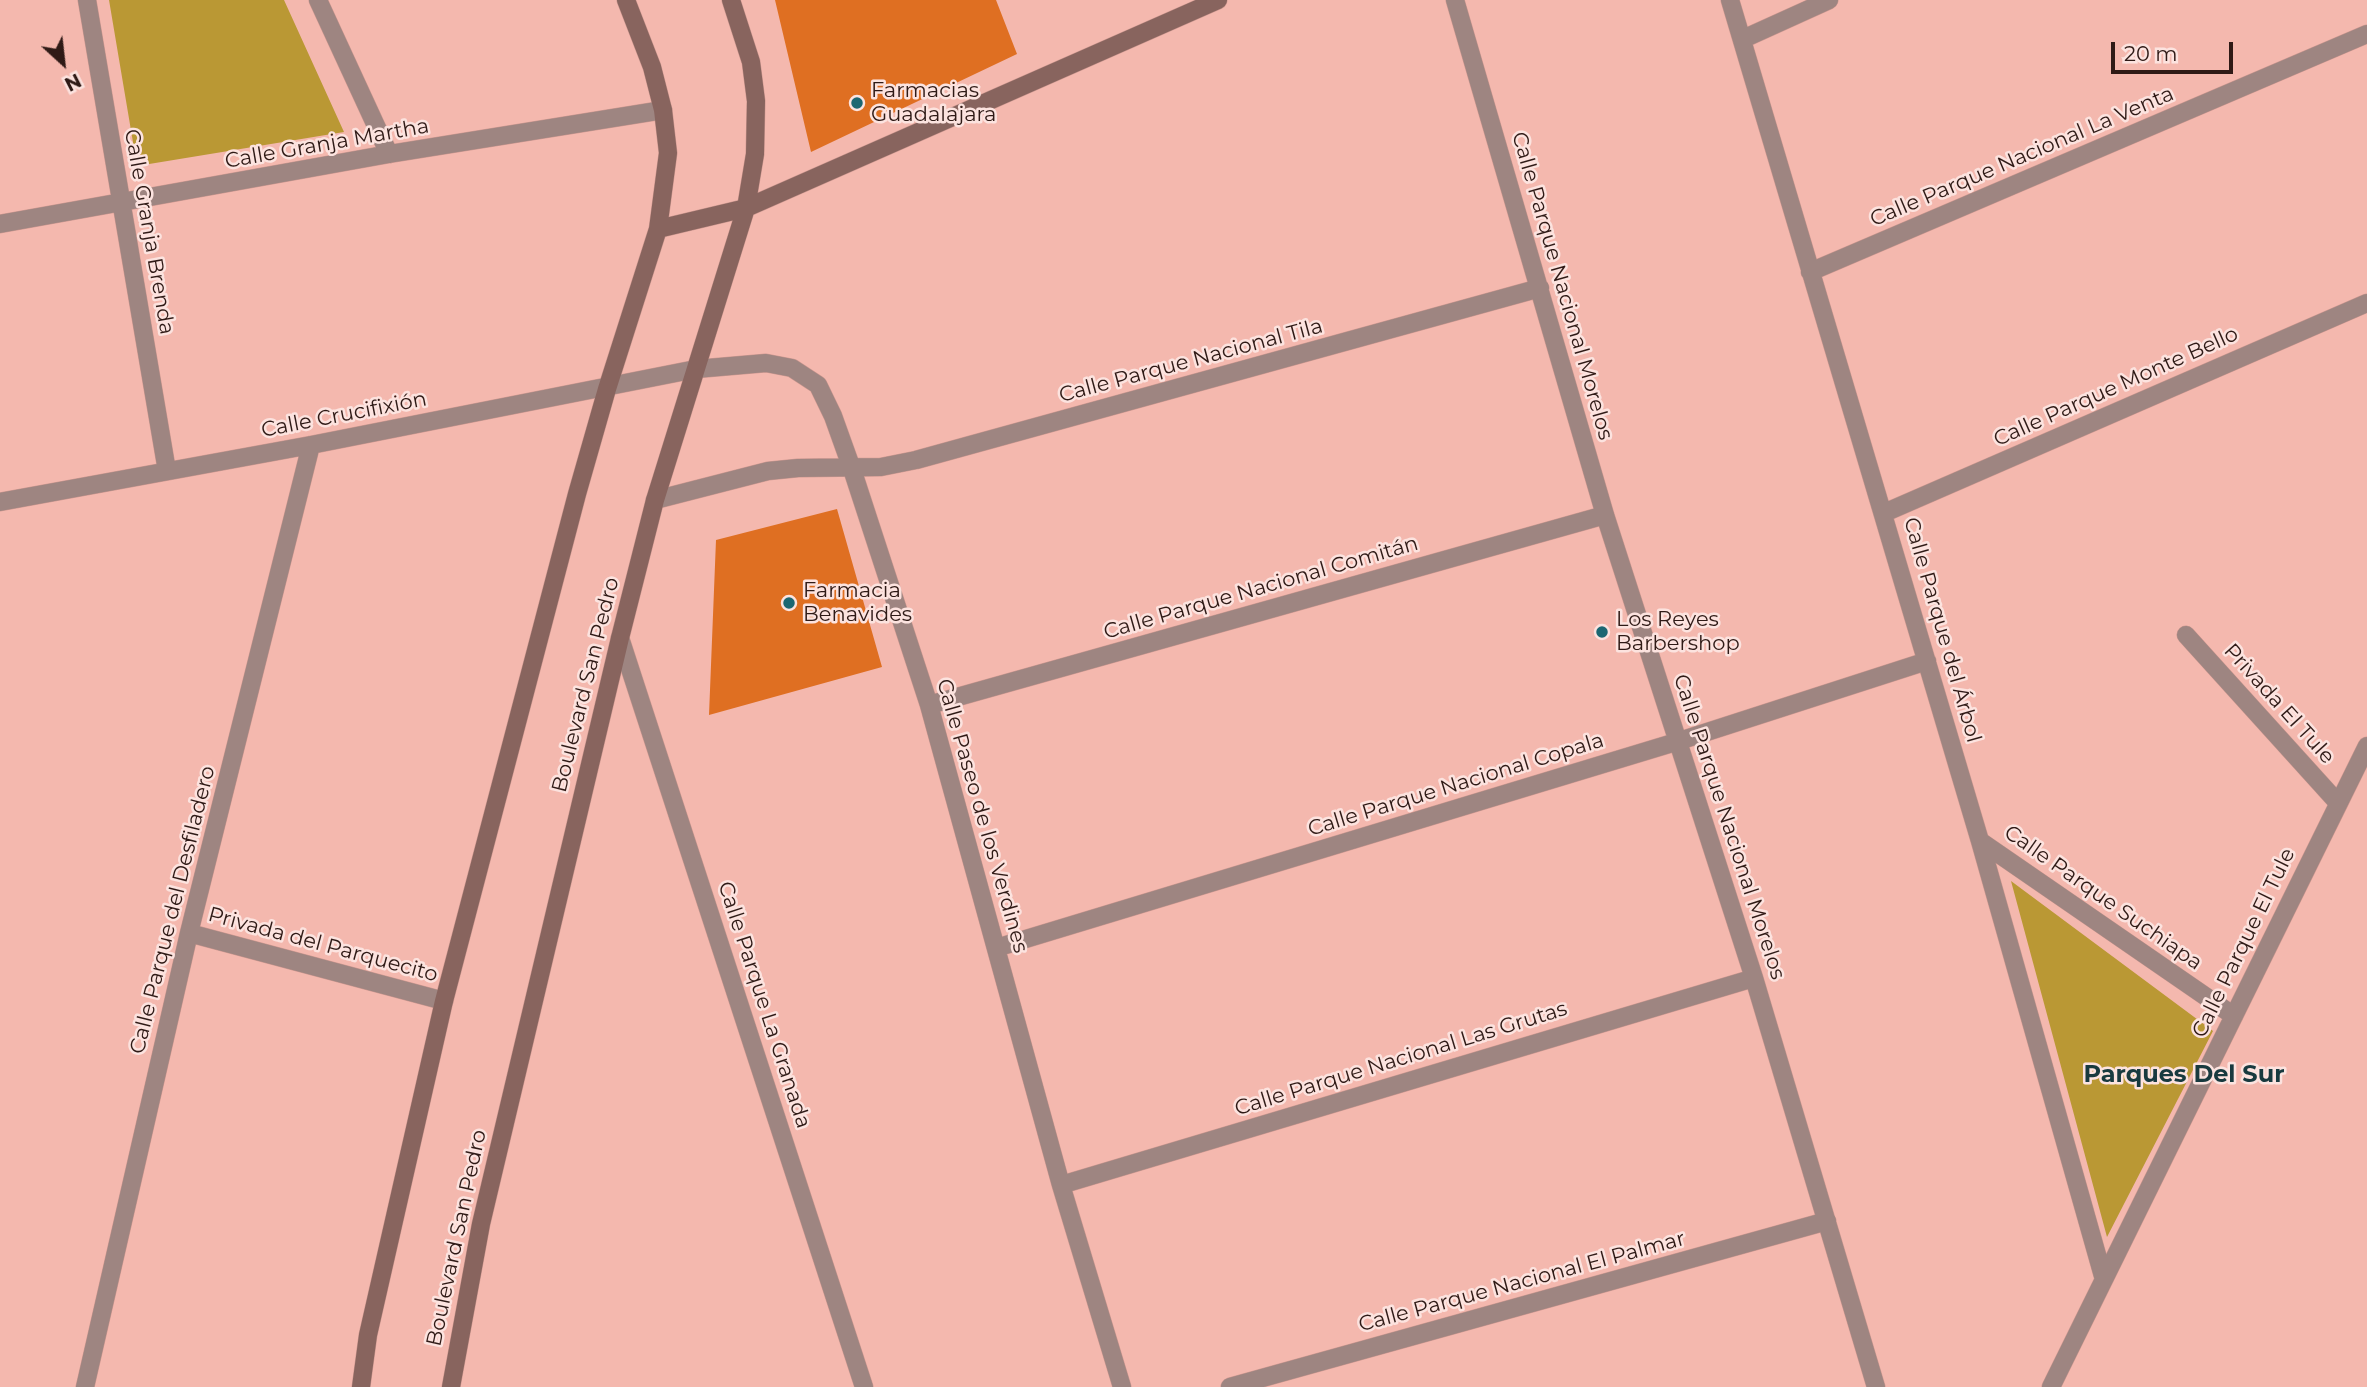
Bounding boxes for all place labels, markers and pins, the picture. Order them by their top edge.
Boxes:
place label: Farmacias Guadalajara [871,78,997,128]
marker: Farmacias Guadalajara [849,95,865,111]
place label: Farmacia Benavides [803,578,912,628]
marker: Farmacia Benavides [781,595,797,611]
place label: Los Reyes Barbershop [1616,607,1740,657]
marker: Los Reyes Barbershop [1594,624,1610,640]

